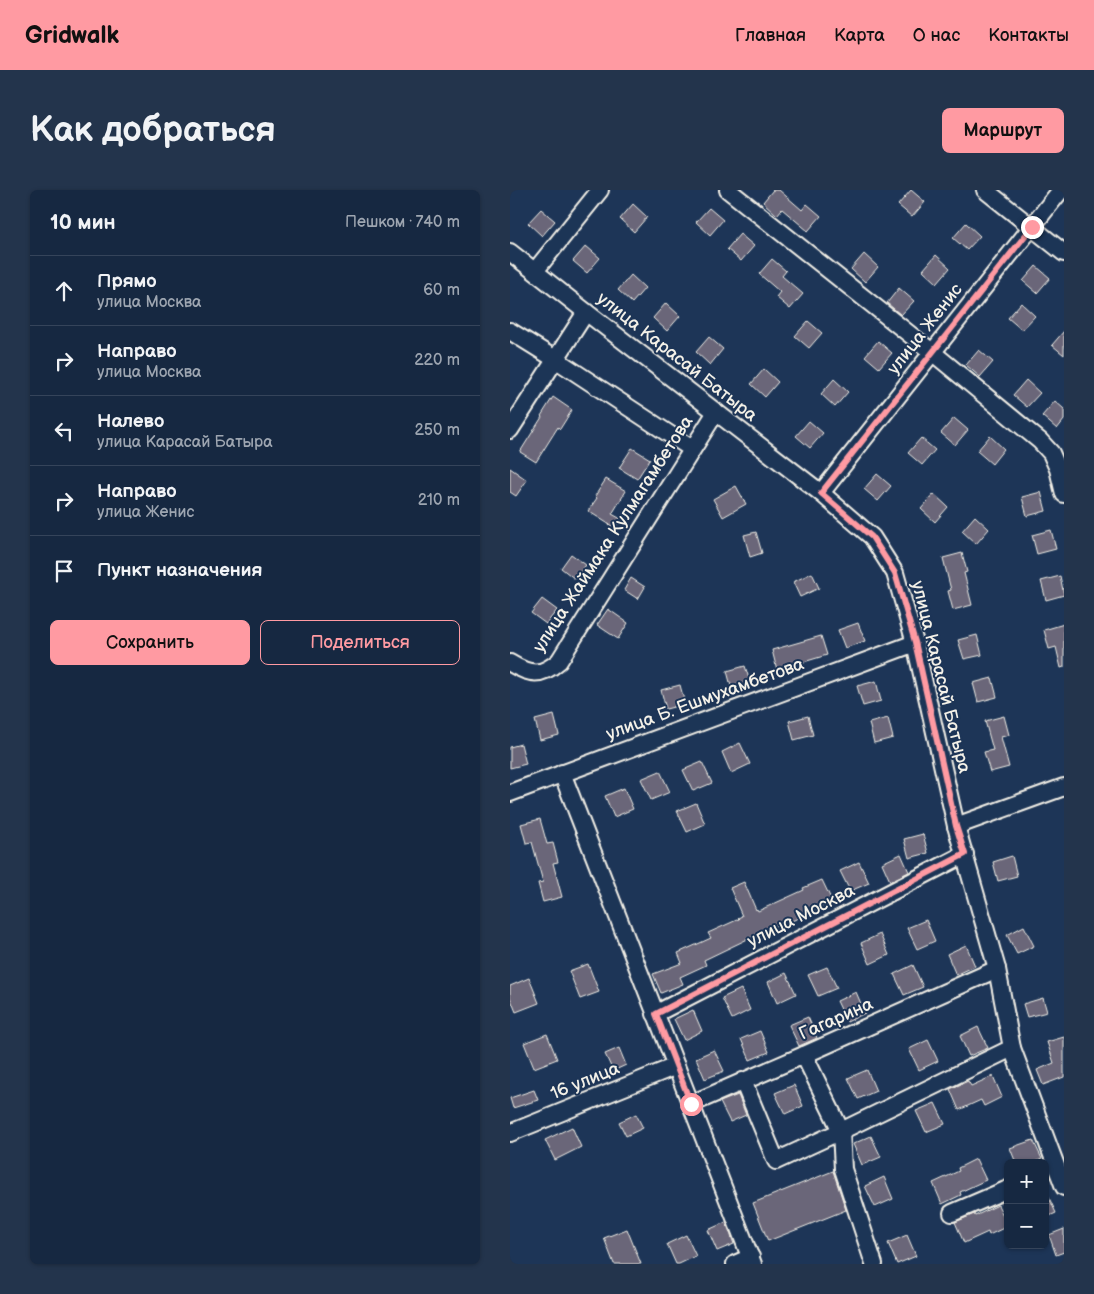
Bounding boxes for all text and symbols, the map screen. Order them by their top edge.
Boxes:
text: Gridwalk [25,21,119,50]
text: Главная [735,25,806,46]
text: Карта [834,25,885,46]
text: О нас [913,25,960,46]
text: Контакты [988,25,1069,46]
button: Маршрут [942,108,1064,153]
text: Как добраться [30,109,276,152]
text: 10 мин [50,210,116,235]
text: Пешком · 740 m [345,213,460,232]
route end [1021,216,1044,239]
text: Прямо [97,270,157,293]
icon: ahead [50,277,78,305]
street label: улица Женис [883,279,967,379]
text: 60 m [423,281,460,300]
street label: улица Карасай Батыра [593,288,762,426]
text: улица Москва [97,293,202,312]
text: Направо [97,340,177,363]
icon: right [50,347,78,375]
text: 220 m [414,351,460,370]
text: улица Москва [97,363,202,382]
text: Налево [97,410,164,433]
street label: улица Жаймака Кулмагамбетова [529,412,698,656]
icon: left [50,417,78,445]
text: 250 m [414,421,460,440]
text: улица Карасай Батыра [97,433,273,452]
text: Направо [97,480,177,503]
icon: right [50,487,78,515]
text: 210 m [418,491,460,510]
text: улица Женис [97,503,194,522]
icon: arrive [50,557,78,585]
text: Пункт назначения [97,559,262,582]
street label: улица Карасай Батыра [907,579,975,776]
button: Сохранить [50,620,250,665]
button: Поделиться [260,620,460,665]
street label: улица Б. Ешмухамбетова [603,653,807,745]
street label: улица Москва [744,880,858,952]
street label: Гагарина [796,993,877,1045]
street label: 16 улица [547,1058,623,1104]
route start [680,1093,703,1116]
map controls [1004,1159,1049,1249]
button: + [1004,1159,1049,1204]
button: − [1004,1204,1049,1249]

